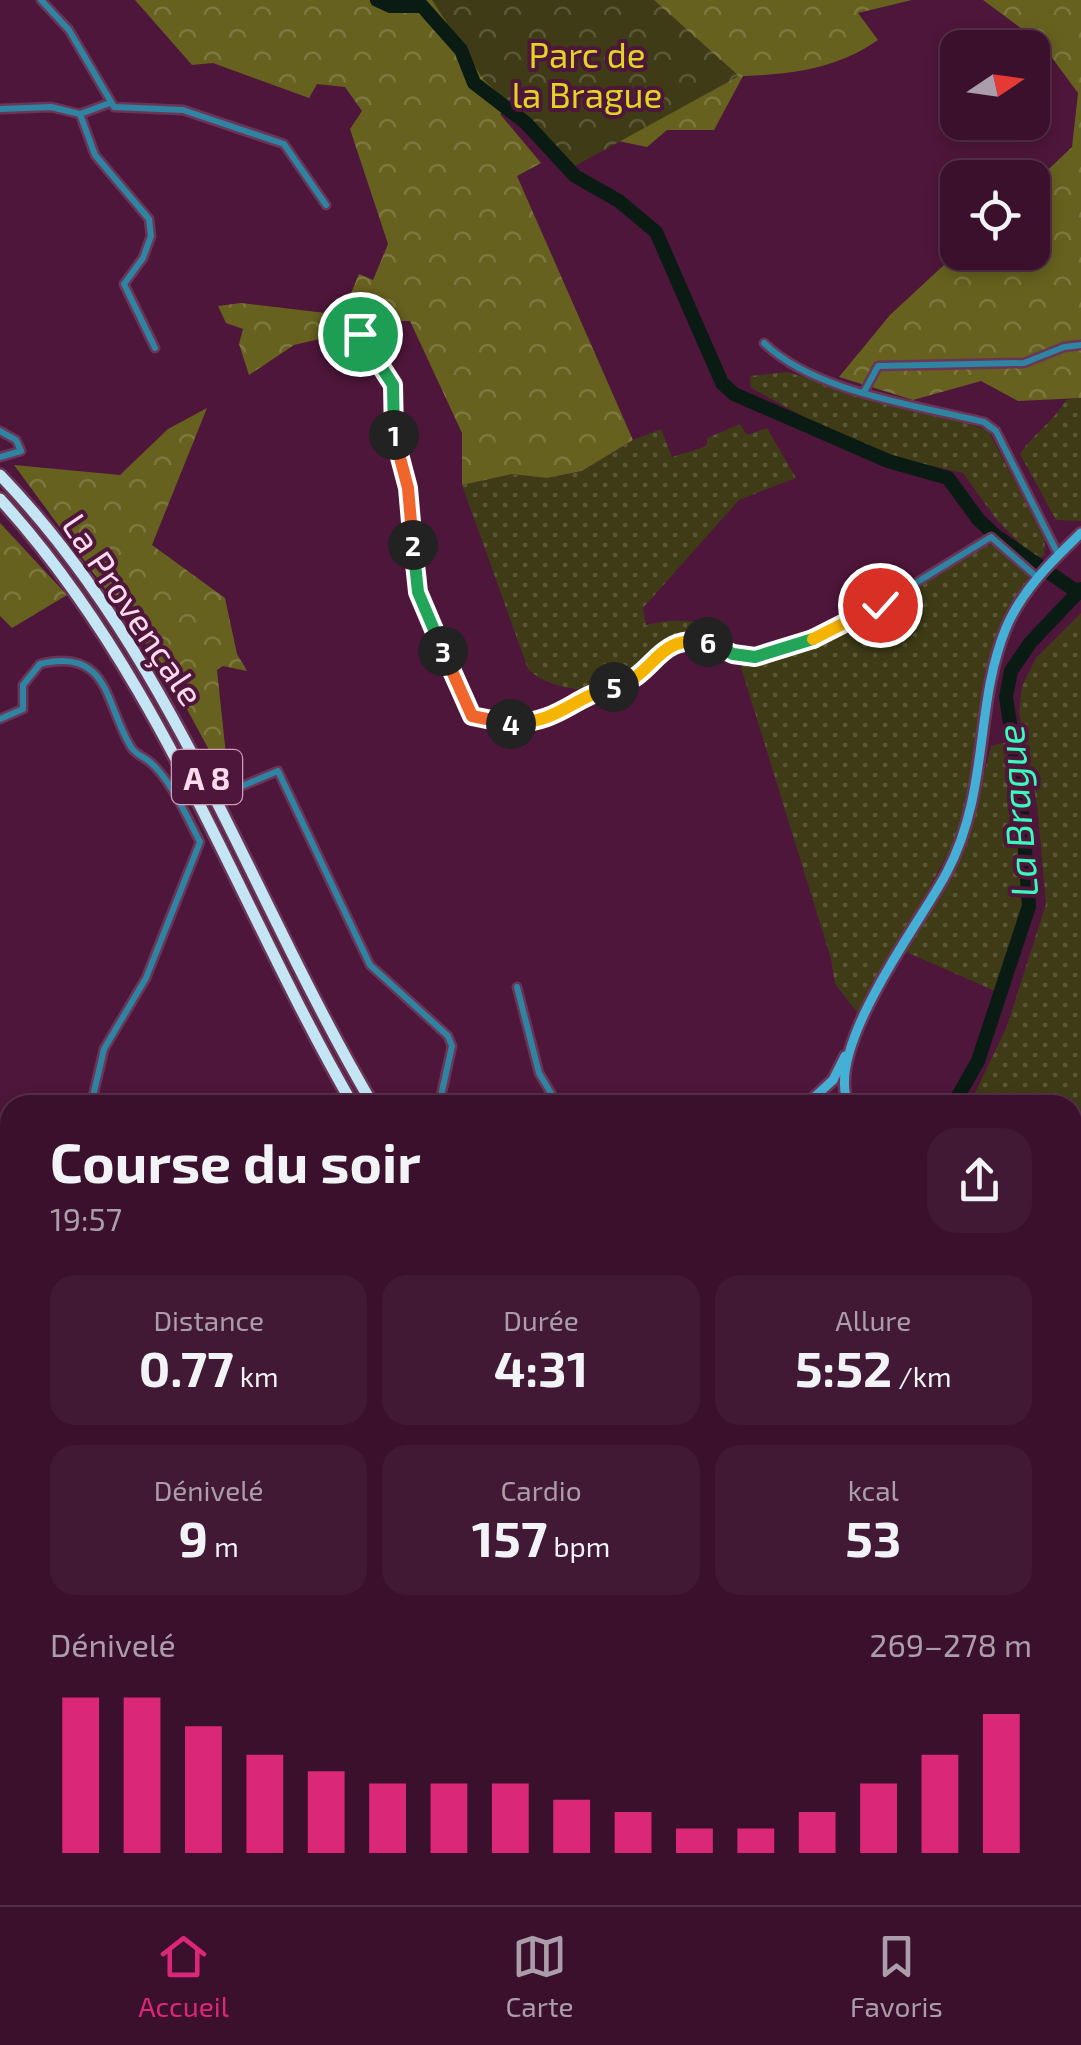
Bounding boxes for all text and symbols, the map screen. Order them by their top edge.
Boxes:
north arrow [940,30,1050,140]
map controls [940,30,1050,270]
park label: Parc de la Brague [512,33,662,115]
button: locate [940,160,1050,270]
pin [318,292,403,377]
icon: arrive [333,307,388,362]
pin: 1 [369,410,419,460]
text: 1 [388,418,400,452]
street label: La Provençale [53,505,213,714]
pin: 2 [388,520,438,570]
text: 2 [405,528,421,562]
pin [838,563,923,648]
icon: check [853,578,908,633]
pin: 6 [683,617,733,667]
text: 6 [700,625,716,659]
pin: 3 [418,626,468,676]
text: 3 [435,634,451,668]
pin: 5 [589,662,639,712]
text: 5 [606,670,622,704]
pin: 4 [486,699,536,749]
text: 4 [502,707,520,741]
water label: La Brague [986,723,1046,899]
road number: A 8 [172,750,242,804]
text: Course du soir [50,1128,421,1194]
button: share [927,1128,1032,1233]
text: 19:57 [50,1199,122,1237]
text: Distance [153,1303,264,1337]
text: Durée [503,1303,579,1337]
text: Allure [835,1303,911,1337]
text: 0.77 [139,1337,234,1397]
text: 4:31 [494,1337,588,1397]
text: 5:52 [795,1337,892,1397]
text: km [234,1359,279,1393]
text: /km [892,1359,952,1393]
text: Dénivelé [154,1473,264,1507]
text: Cardio [500,1473,582,1507]
text: kcal [848,1473,899,1507]
text: 9 [179,1507,208,1567]
text: 157 [472,1507,547,1567]
text: 53 [845,1507,901,1567]
text: m [208,1529,239,1563]
text: bpm [547,1529,610,1563]
text: Dénivelé [50,1625,176,1663]
text: 269–278 m [870,1625,1032,1663]
tab: Accueil [138,1929,229,2023]
tab: Carte [505,1929,574,2023]
tab: Favoris [850,1929,943,2023]

